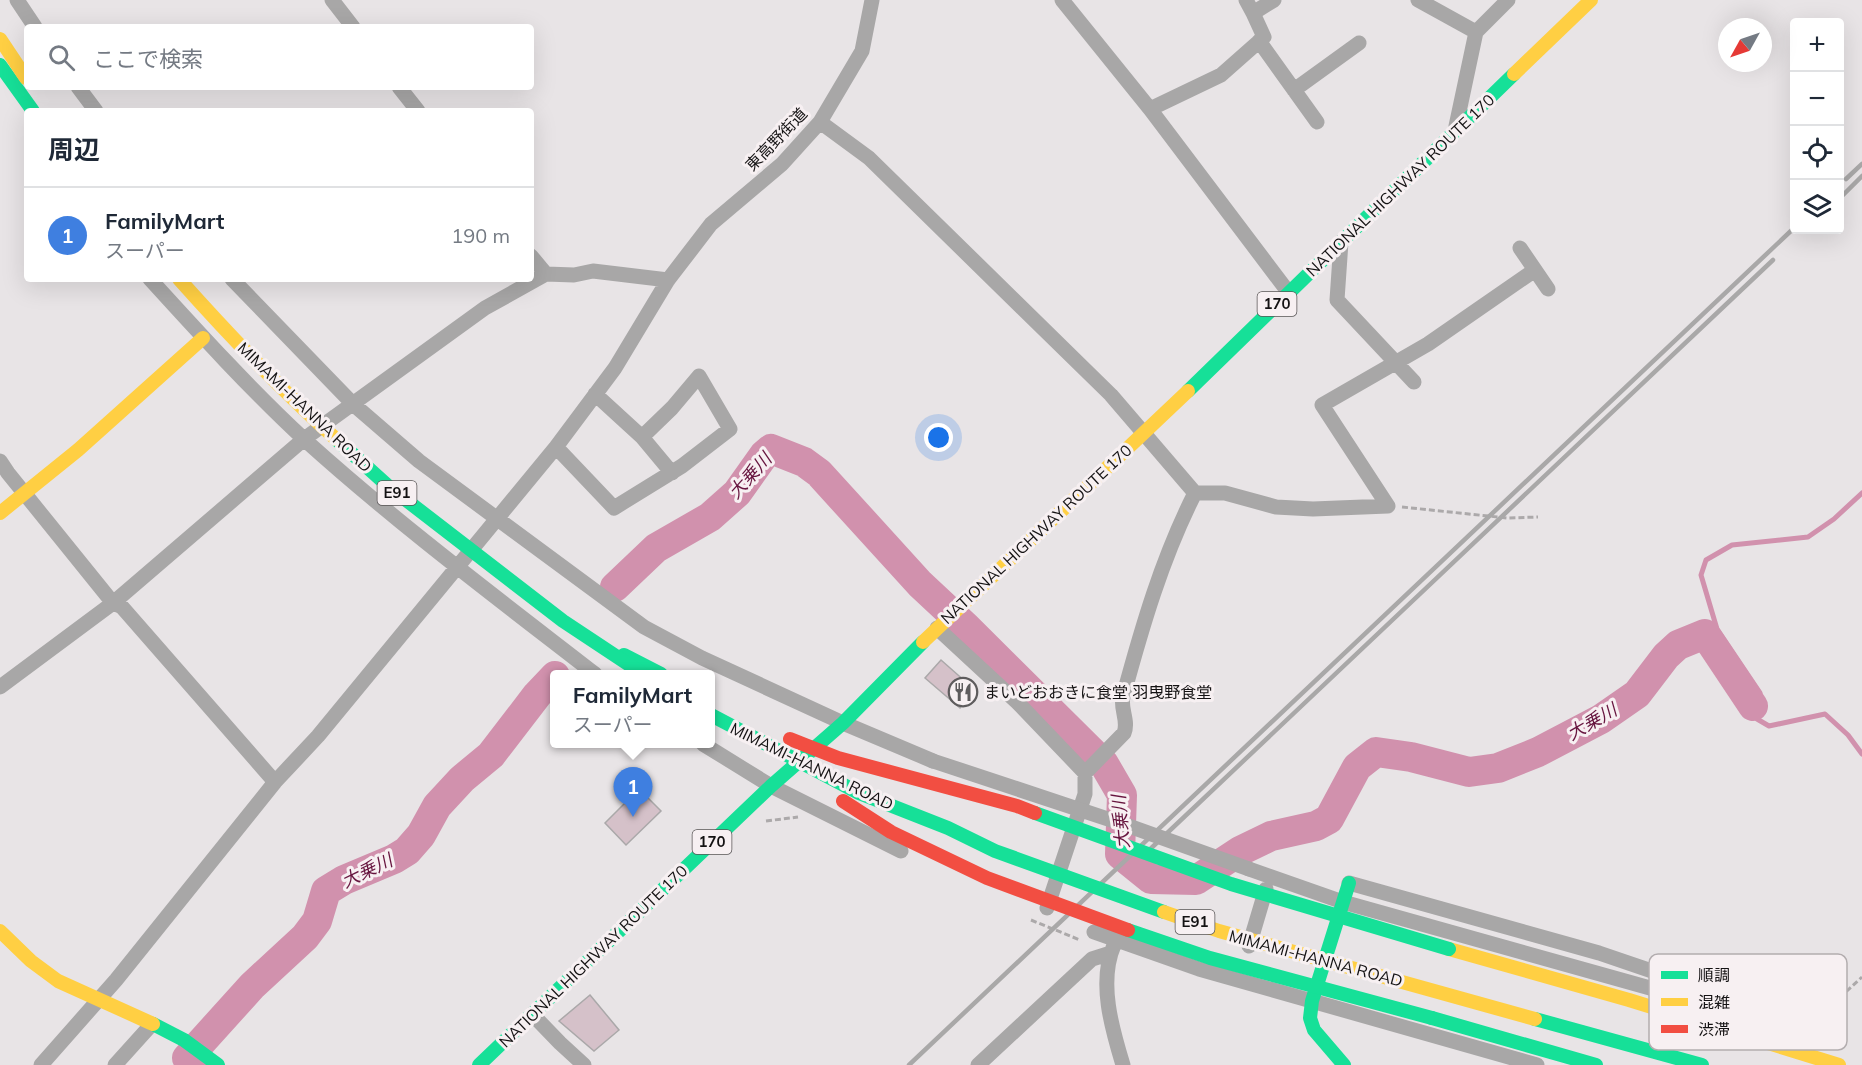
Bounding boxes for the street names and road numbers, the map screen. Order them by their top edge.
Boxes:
street label: NATIONAL HIGHWAY ROUTE 170 [1302,90,1498,280]
street label: 東高野街道 [741,103,811,175]
road number: 170 [1258,292,1296,316]
street label: MIMAMI-HANNA ROAD [234,338,376,476]
street label: NATIONAL HIGHWAY ROUTE 170 [936,440,1136,628]
road number: E91 [378,481,416,505]
street label: MIMAMI-HANNA ROAD [727,718,897,814]
road number: 170 [692,830,732,854]
street label: NATIONAL HIGHWAY ROUTE 170 [495,861,691,1051]
road number: E91 [1176,910,1214,934]
street label: MIMAMI-HANNA ROAD [1227,925,1405,991]

